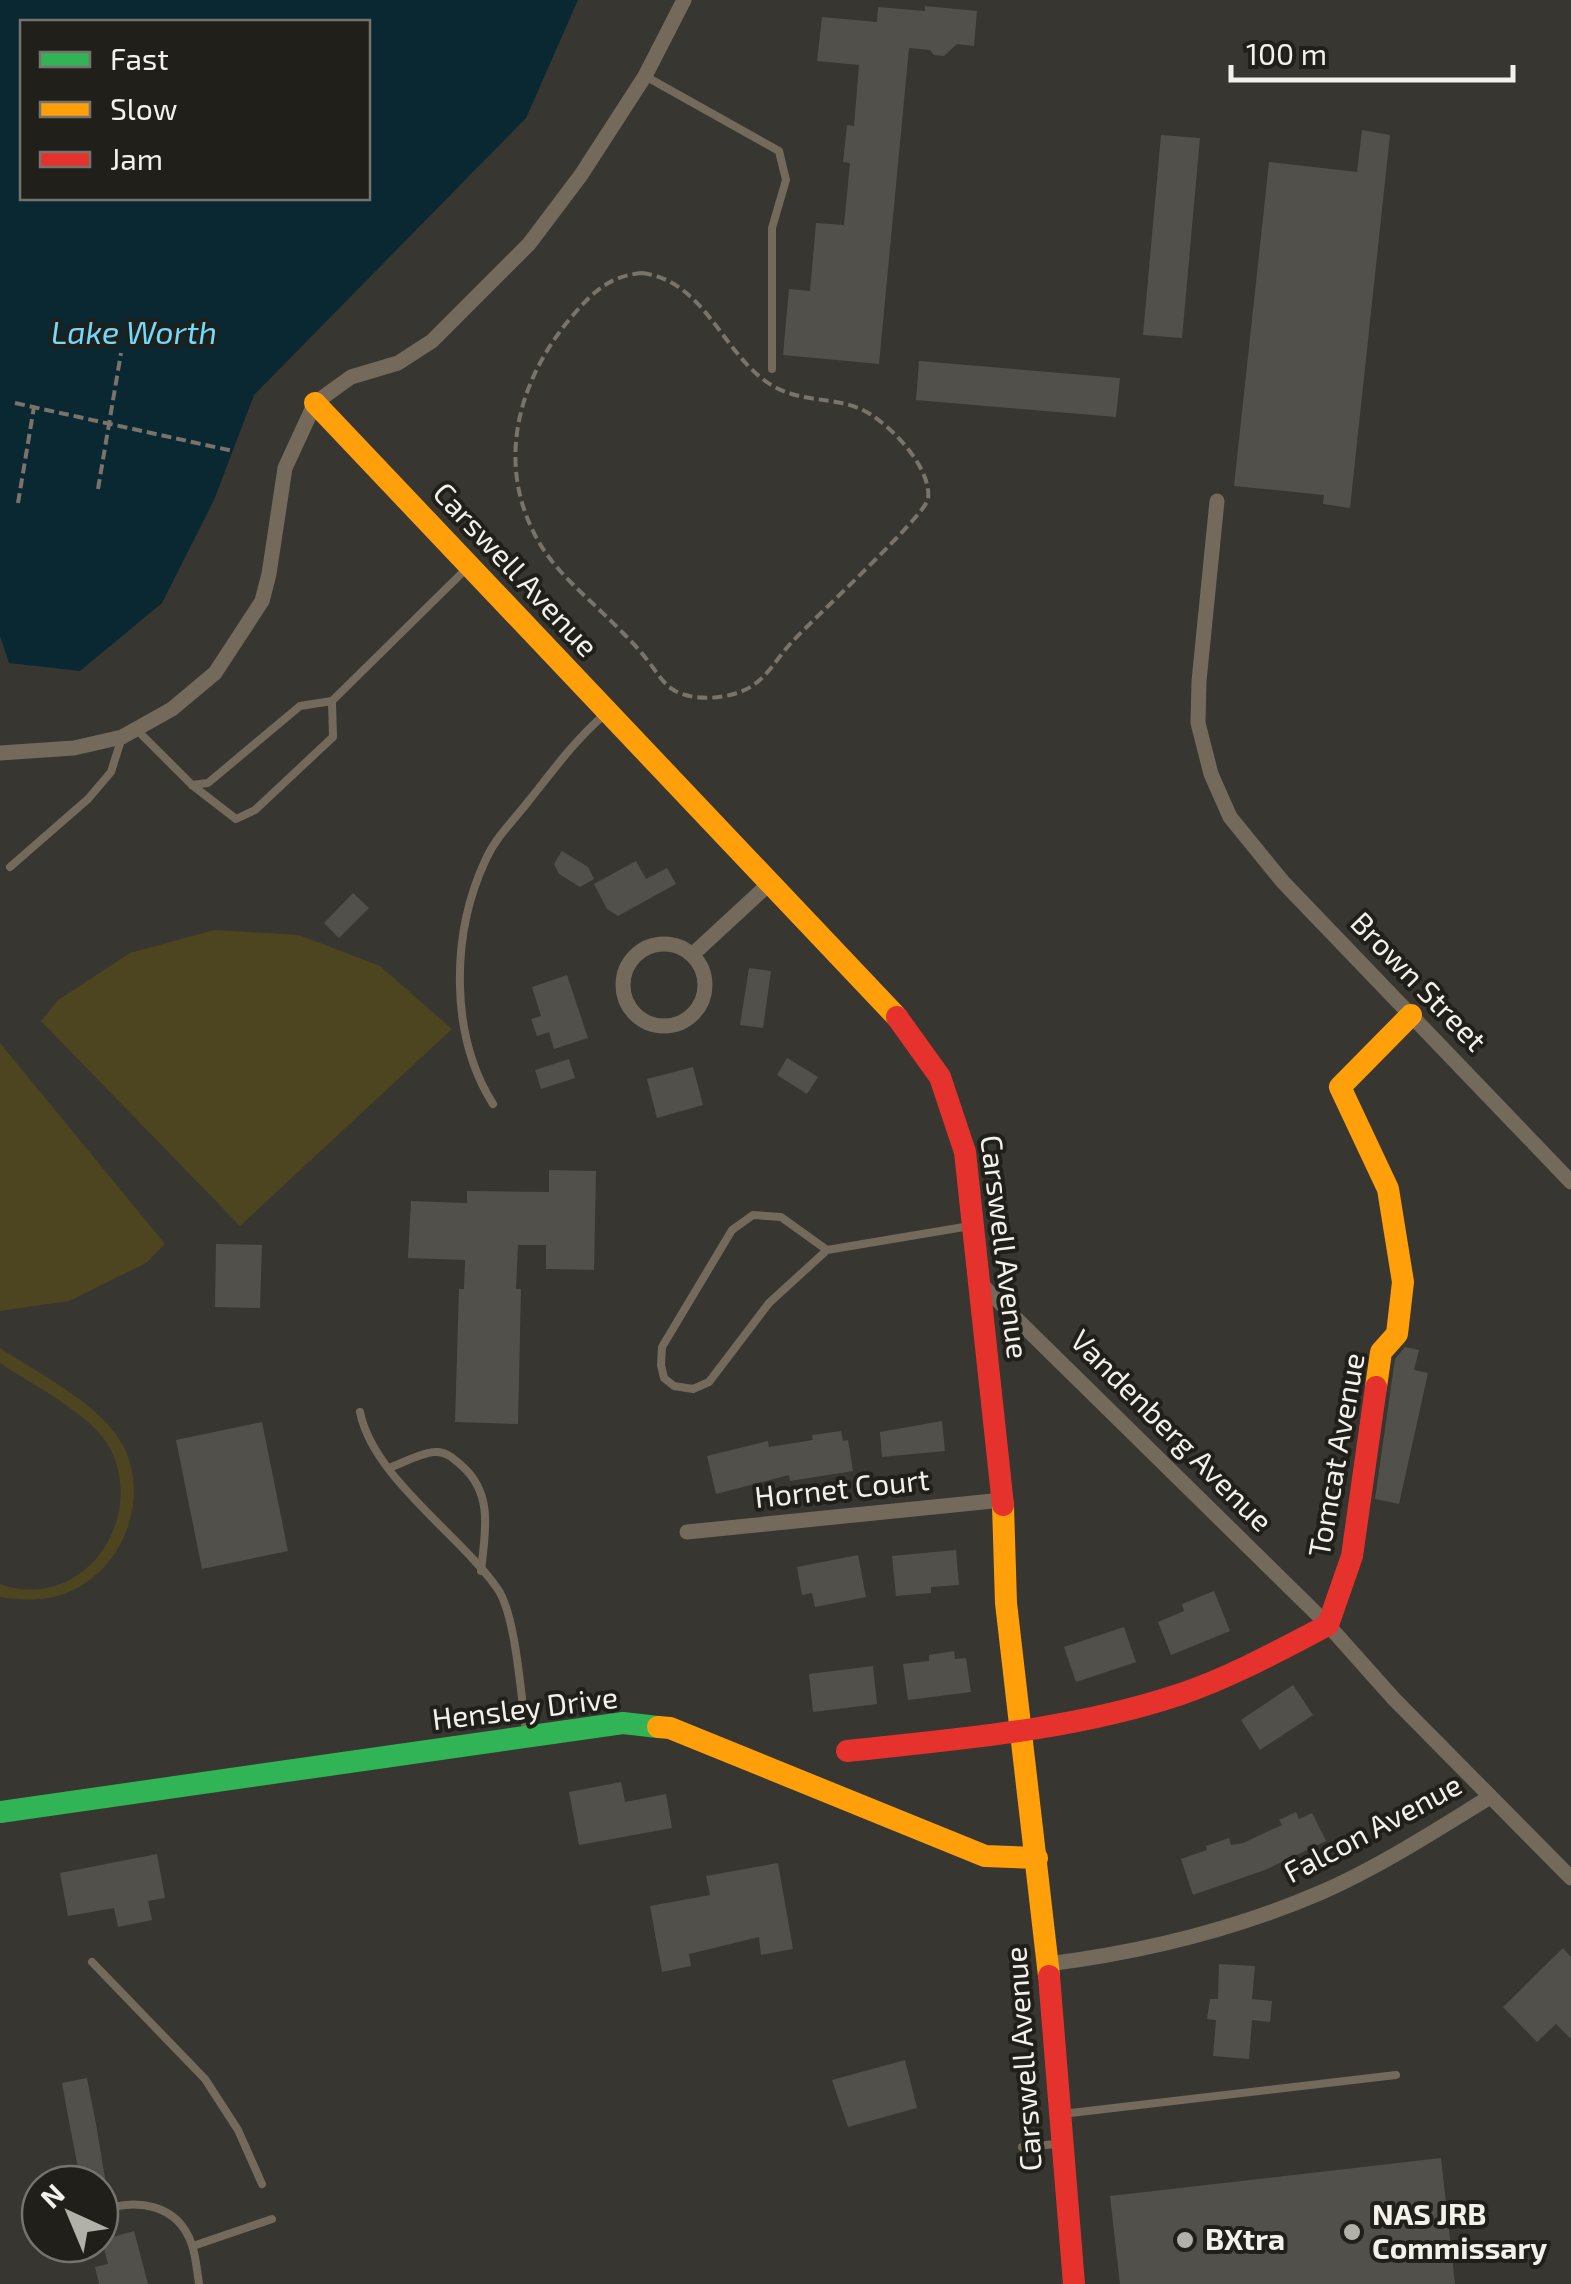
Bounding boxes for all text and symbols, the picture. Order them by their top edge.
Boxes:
legend [20,20,370,200]
scale bar [1231,20,1514,82]
text: 100 m [1246,35,1327,71]
text: Fast [110,40,169,76]
text: Slow [110,90,177,126]
text: Jam [110,140,163,176]
water label: Lake Worth [51,312,217,350]
street label: Carswell Avenue [427,474,606,663]
street label: Brown Street [1344,904,1495,1058]
street label: Carswell Avenue [974,1133,1038,1361]
street label: Vandenberg Avenue [1064,1321,1281,1538]
street label: Tomcat Avenue [1299,1350,1371,1559]
street label: Hornet Court [753,1460,931,1514]
street label: Hensley Drive [430,1678,620,1736]
street label: Falcon Avenue [1277,1765,1467,1889]
street label: Carswell Avenue [996,1946,1048,2173]
north arrow [20,2164,120,2264]
text: N [33,2176,71,2215]
place label: NAS JRB Commissary [1372,2195,1547,2266]
place label: BXtra [1205,2220,1285,2256]
marker: NAS JRB Commissary [1341,2221,1363,2243]
marker: BXtra [1174,2229,1196,2251]

